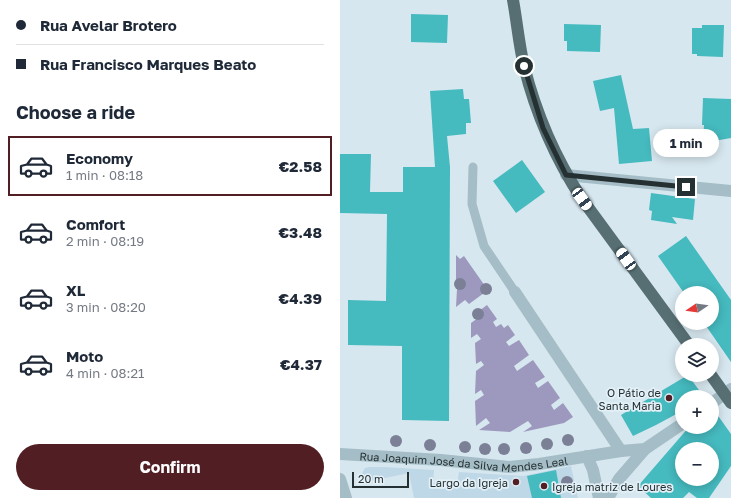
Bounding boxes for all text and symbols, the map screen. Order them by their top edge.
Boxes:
text: Rua Avelar Brotero [40,16,177,34]
text: Rua Francisco Marques Beato [40,55,256,73]
route start [515,57,533,75]
text: Choose a ride [16,101,135,123]
callout: 1 min [653,129,719,157]
text: 1 min [670,135,702,151]
icon: car [18,148,54,184]
text: Economy [66,149,133,167]
text: €2.58 [279,157,322,175]
text: 1 min · 08:18 [66,167,143,183]
route end [677,178,695,196]
car [570,186,594,212]
icon: car [18,214,54,250]
text: Comfort [66,215,125,233]
text: €3.48 [278,223,322,241]
text: 2 min · 08:19 [66,233,144,249]
car [614,246,638,272]
icon: car [18,280,54,316]
text: XL [66,281,85,299]
north arrow [675,286,719,330]
map controls [675,286,719,486]
text: €4.39 [279,289,322,307]
text: 3 min · 08:20 [66,299,146,315]
button: layers [675,338,719,382]
icon: car [18,346,54,382]
text: Moto [66,347,103,365]
text: €4.37 [280,355,322,373]
text: 4 min · 08:21 [66,365,144,381]
place label: O Pátio de Santa Maria [599,386,661,412]
button: + [675,390,719,434]
marker: O Pátio de Santa Maria [664,393,674,403]
button: − [675,442,719,486]
button: Confirm [16,444,324,490]
street label: Rua Joaquim José da Silva Mendes Leal [359,449,569,474]
scale bar [352,470,409,489]
text: 20 m [358,472,384,485]
place label: Largo da Igreja [429,476,508,489]
marker: Largo da Igreja [511,477,521,487]
place label: Igreja matriz de Loures [552,480,672,493]
marker: Igreja matriz de Loures [539,481,549,491]

